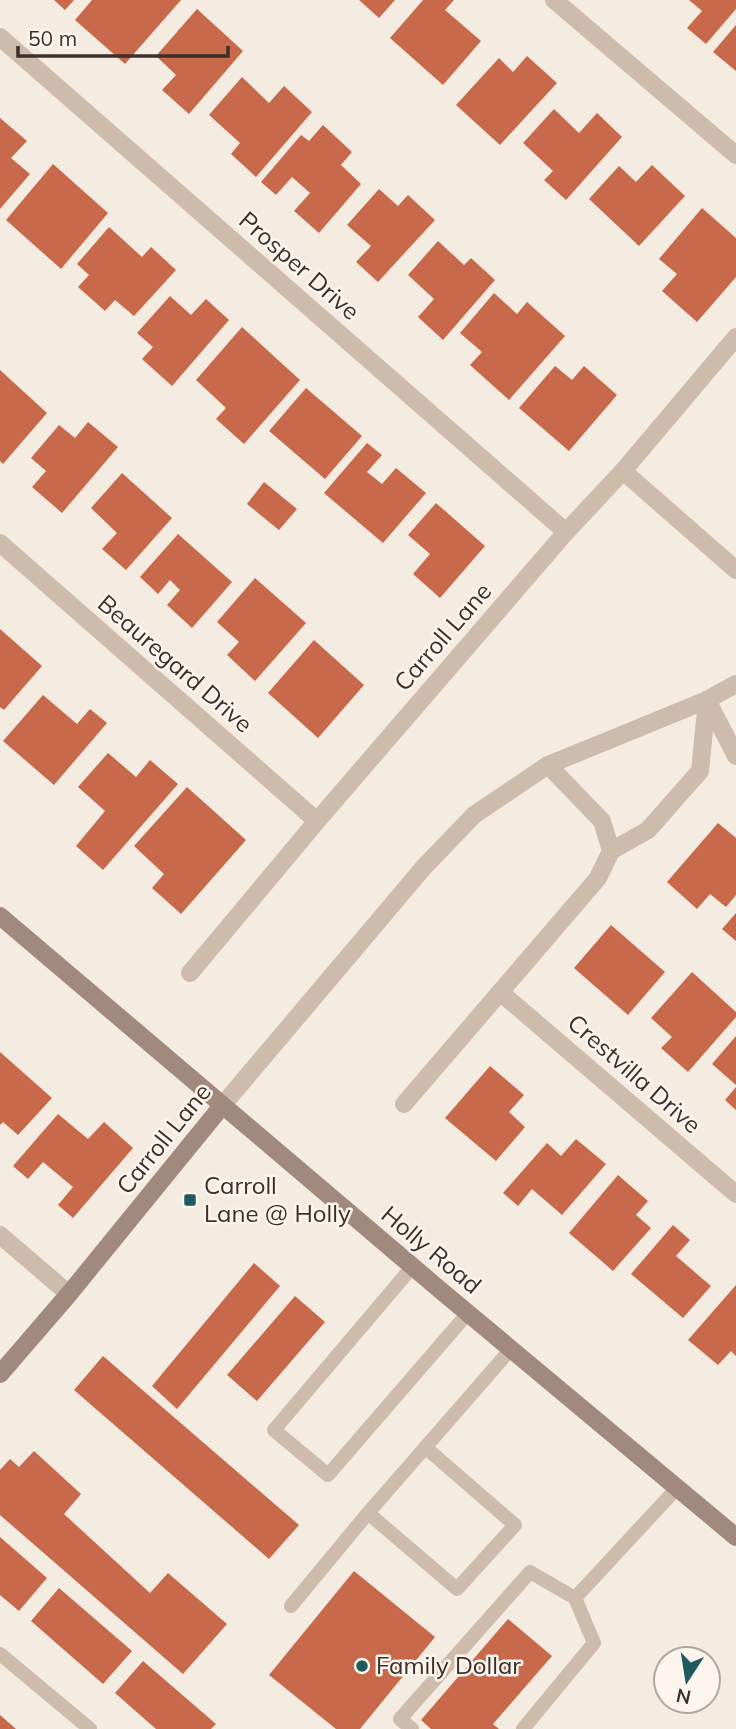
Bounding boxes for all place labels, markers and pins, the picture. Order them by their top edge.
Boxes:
place label: Carroll Lane @ Holly [204,1170,351,1228]
marker: Carroll Lane @ Holly [182,1192,198,1208]
place label: Family Dollar [376,1650,521,1680]
marker: Family Dollar [354,1658,370,1674]

